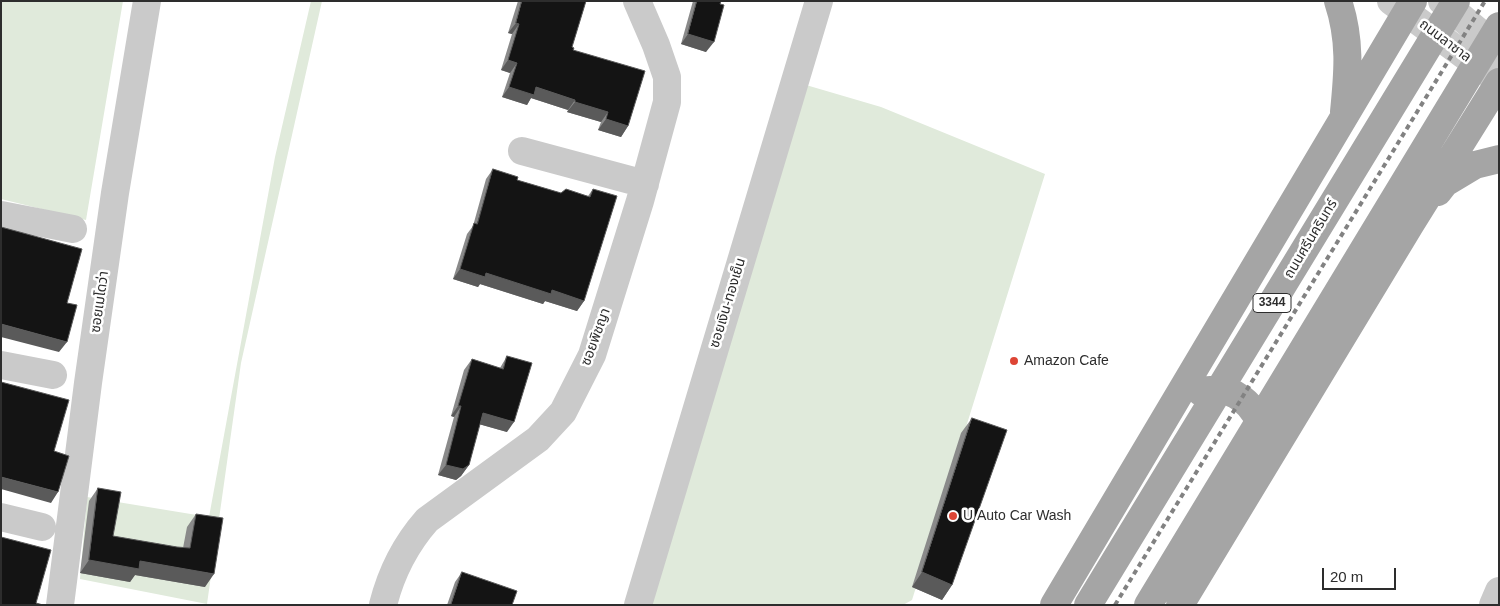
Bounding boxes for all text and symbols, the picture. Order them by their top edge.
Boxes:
street label: ถนนลาซาล [1416,16,1474,66]
street label: ถนนศรีนครินทร์ [1281,196,1341,282]
street label: ซอยเงิน-ทองเย็น [706,256,750,350]
street label: ซอยเมโดว่า [87,270,113,334]
road number: 3344 [1253,294,1291,312]
street label: ซอยพิชญา [578,306,614,368]
place label: Amazon Cafe [1024,353,1109,369]
marker: Amazon Cafe [1008,355,1020,367]
place label: U Auto Car Wash [963,508,1071,524]
marker: U Auto Car Wash [947,510,959,522]
scale bar [1325,558,1399,590]
text: 20 m [1330,568,1363,585]

